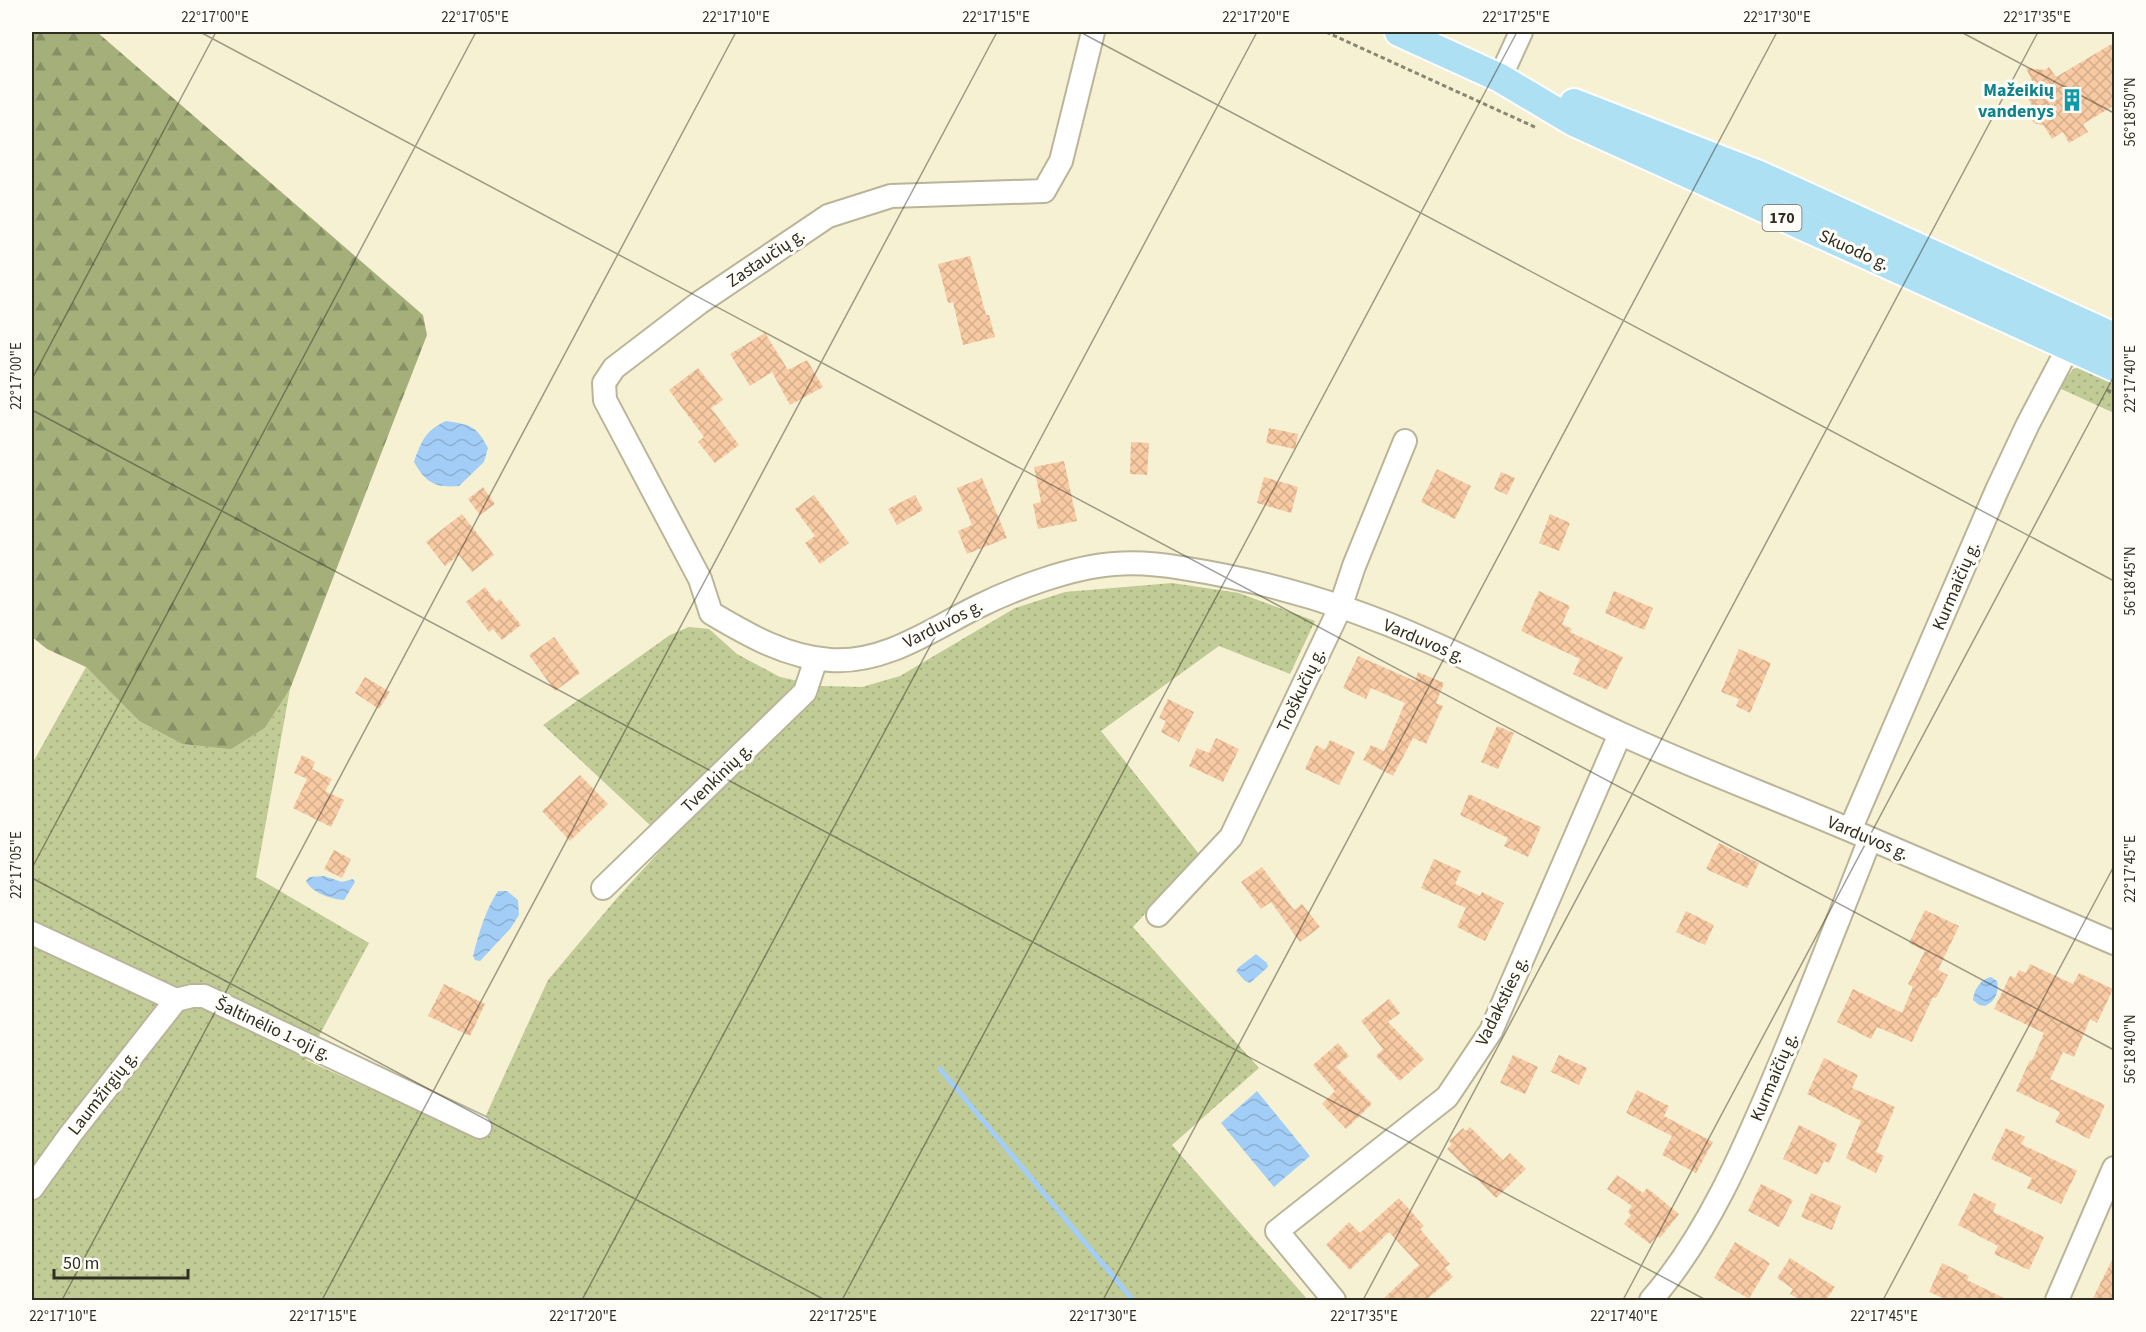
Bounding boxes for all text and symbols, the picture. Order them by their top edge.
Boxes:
text: 22°17'00"E [181,7,249,28]
text: 22°17'05"E [441,7,509,28]
text: 22°17'10"E [702,7,770,28]
text: 22°17'15"E [962,7,1030,28]
text: 22°17'20"E [1222,7,1290,28]
text: 22°17'25"E [1482,7,1550,28]
text: 22°17'30"E [1743,7,1811,28]
text: 22°17'35"E [2003,7,2071,28]
text: 56°18'50"N [2120,77,2141,147]
place label: Mažeikių vandenys [1978,78,2054,124]
building icon: Mažeikių vandenys [2059,87,2085,113]
road number: 170 [1762,205,1802,231]
street label: Zastaučių g. [722,223,810,293]
street label: Skuodo g. [1815,223,1893,277]
text: 22°17'00"E [6,342,27,410]
text: 22°17'40"E [2120,345,2141,413]
street label: Kurmaičių g. [1926,538,1986,634]
text: 56°18'45"N [2120,546,2141,616]
street label: Varduvos g. [899,593,987,655]
street label: Varduvos g. [1379,613,1469,669]
street label: Troškučių g. [1271,644,1331,736]
street label: Tvenkinių g. [676,737,758,819]
street label: Varduvos g. [1823,810,1913,866]
text: 22°17'05"E [6,831,27,899]
text: 22°17'45"E [2120,835,2141,903]
street label: Vadaksties g. [1469,952,1535,1050]
street label: Šaltinėlio 1-oji g. [211,991,335,1067]
text: 56°18'40"N [2120,1014,2141,1084]
street label: Kurmaičių g. [1744,1029,1804,1125]
street label: Laumžirgių g. [62,1045,144,1141]
scale bar [54,1242,188,1280]
text: 50 m [63,1251,99,1276]
text: 22°17'10"E [29,1306,97,1327]
text: 22°17'15"E [289,1306,357,1327]
text: 22°17'20"E [549,1306,617,1327]
text: 22°17'25"E [809,1306,877,1327]
text: 22°17'30"E [1069,1306,1137,1327]
text: 22°17'35"E [1330,1306,1398,1327]
text: 22°17'40"E [1590,1306,1658,1327]
text: 22°17'45"E [1850,1306,1918,1327]

